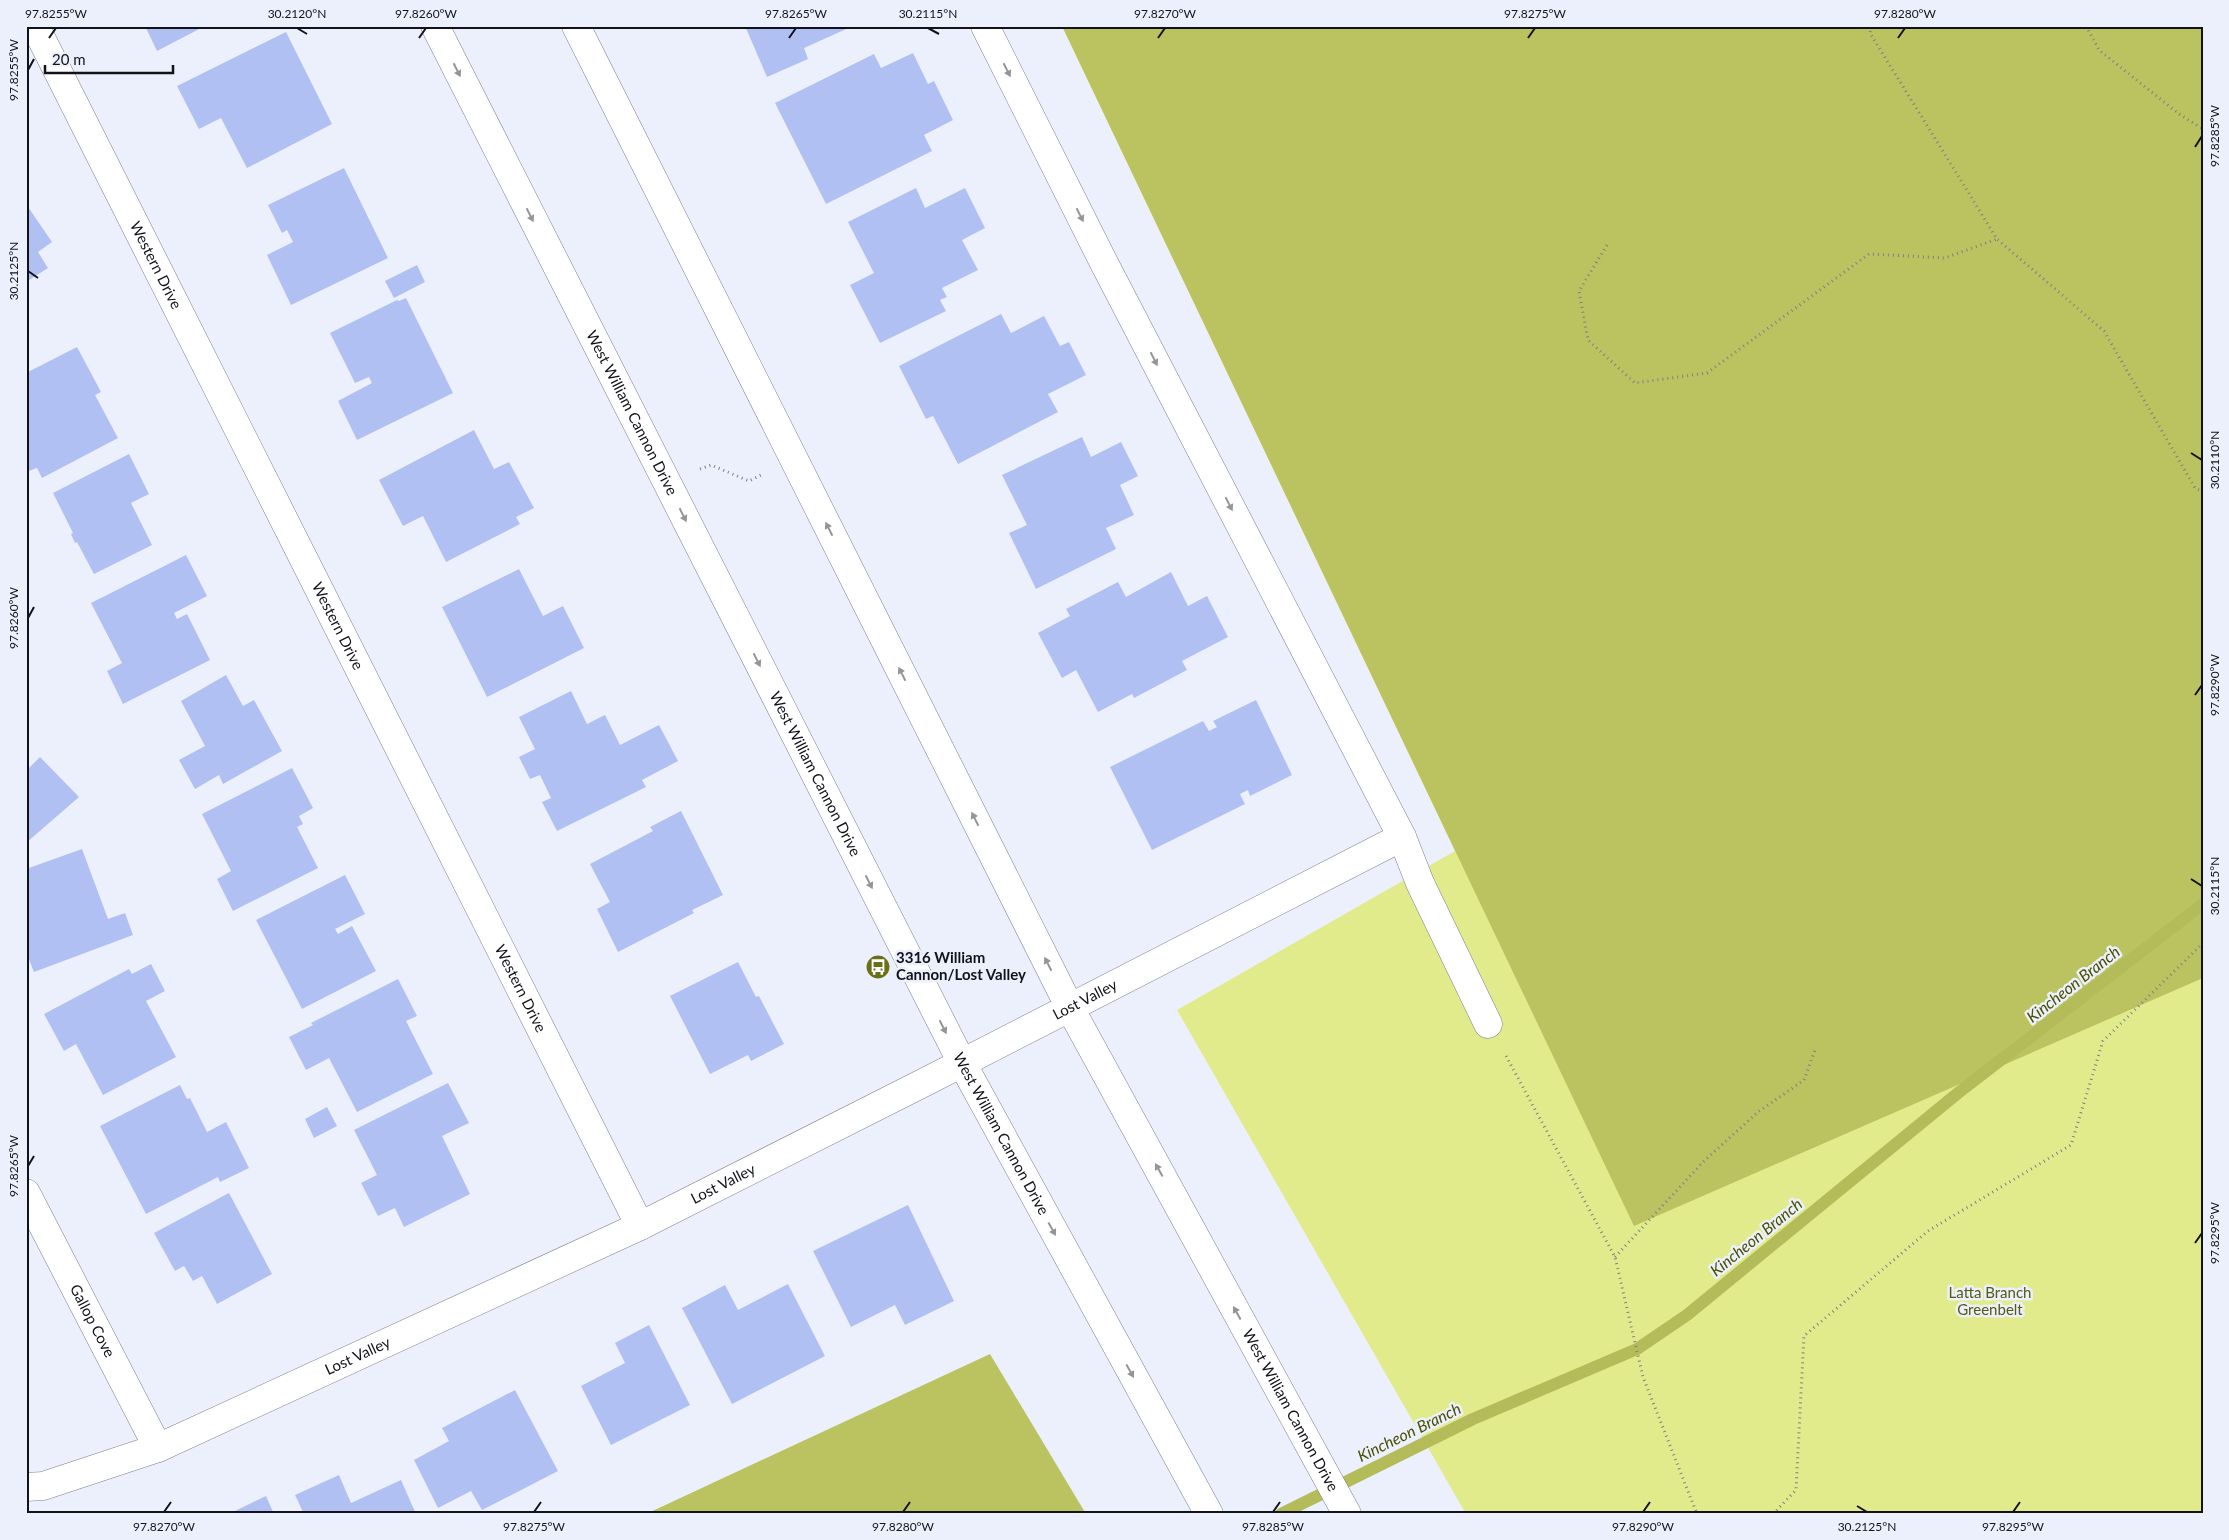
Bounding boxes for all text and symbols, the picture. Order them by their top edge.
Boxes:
text: 97.8255°W [25,6,88,21]
text: 30.2120°N [268,6,326,21]
text: 97.8260°W [395,6,458,21]
text: 97.8265°W [765,6,828,21]
text: 30.2115°N [899,6,957,21]
text: 97.8270°W [1134,6,1197,21]
text: 97.8275°W [1504,6,1567,21]
text: 97.8280°W [1874,6,1937,21]
text: 97.8255°W [6,38,21,101]
scale bar [45,42,172,74]
text: 20 m [52,50,86,68]
one-way arrow [453,63,461,77]
one-way arrow [1003,63,1011,77]
text: 97.8285°W [2207,104,2222,167]
one-way arrow [526,207,534,222]
one-way arrow [1076,208,1084,222]
street label: Western Drive [127,218,186,312]
text: 30.2125°N [6,242,21,300]
street label: West William Cannon Drive [583,327,682,498]
one-way arrow [1150,352,1158,367]
text: 30.2110°N [2207,431,2222,489]
one-way arrow [1225,496,1233,511]
one-way arrow [679,508,687,523]
one-way arrow [825,521,833,536]
street label: Western Drive [309,579,368,673]
text: 97.8260°W [6,586,21,649]
one-way arrow [753,653,761,668]
text: 97.8290°W [2207,653,2222,716]
one-way arrow [898,667,906,681]
street label: West William Cannon Drive [767,688,865,859]
one-way arrow [971,812,979,826]
text: 30.2115°N [2207,857,2222,915]
one-way arrow [865,875,873,890]
street label: Western Drive [492,941,551,1035]
water label: Kincheon Branch [2022,941,2123,1026]
place label: 3316 William Cannon/Lost Valley [896,948,1026,983]
bus stop icon: 3316 William Cannon/Lost Valley [865,954,891,980]
one-way arrow [1044,957,1052,971]
street label: Lost Valley [1049,975,1120,1023]
one-way arrow [939,1020,947,1034]
street label: West William Cannon Drive [950,1049,1053,1218]
text: 97.8265°W [6,1134,21,1197]
street label: Lost Valley [687,1159,758,1207]
one-way arrow [1155,1163,1163,1178]
water label: Kincheon Branch [1706,1194,1806,1280]
text: 97.8295°W [2207,1201,2222,1264]
one-way arrow [1048,1222,1057,1235]
street label: Gallop Cove [67,1281,119,1360]
park label: Latta Branch Greenbelt [1949,1283,2031,1318]
one-way arrow [1233,1306,1241,1320]
street label: West William Cannon Drive [1239,1326,1343,1494]
street label: Lost Valley [322,1332,393,1378]
one-way arrow [1126,1365,1135,1378]
water label: Kincheon Branch [1354,1398,1464,1465]
text: 97.8270°W [133,1519,196,1534]
text: 97.8275°W [503,1519,566,1534]
text: 97.8280°W [872,1519,935,1534]
text: 97.8285°W [1242,1519,1305,1534]
text: 97.8290°W [1612,1519,1675,1534]
text: 30.2125°N [1838,1519,1896,1534]
text: 97.8295°W [1982,1519,2045,1534]

